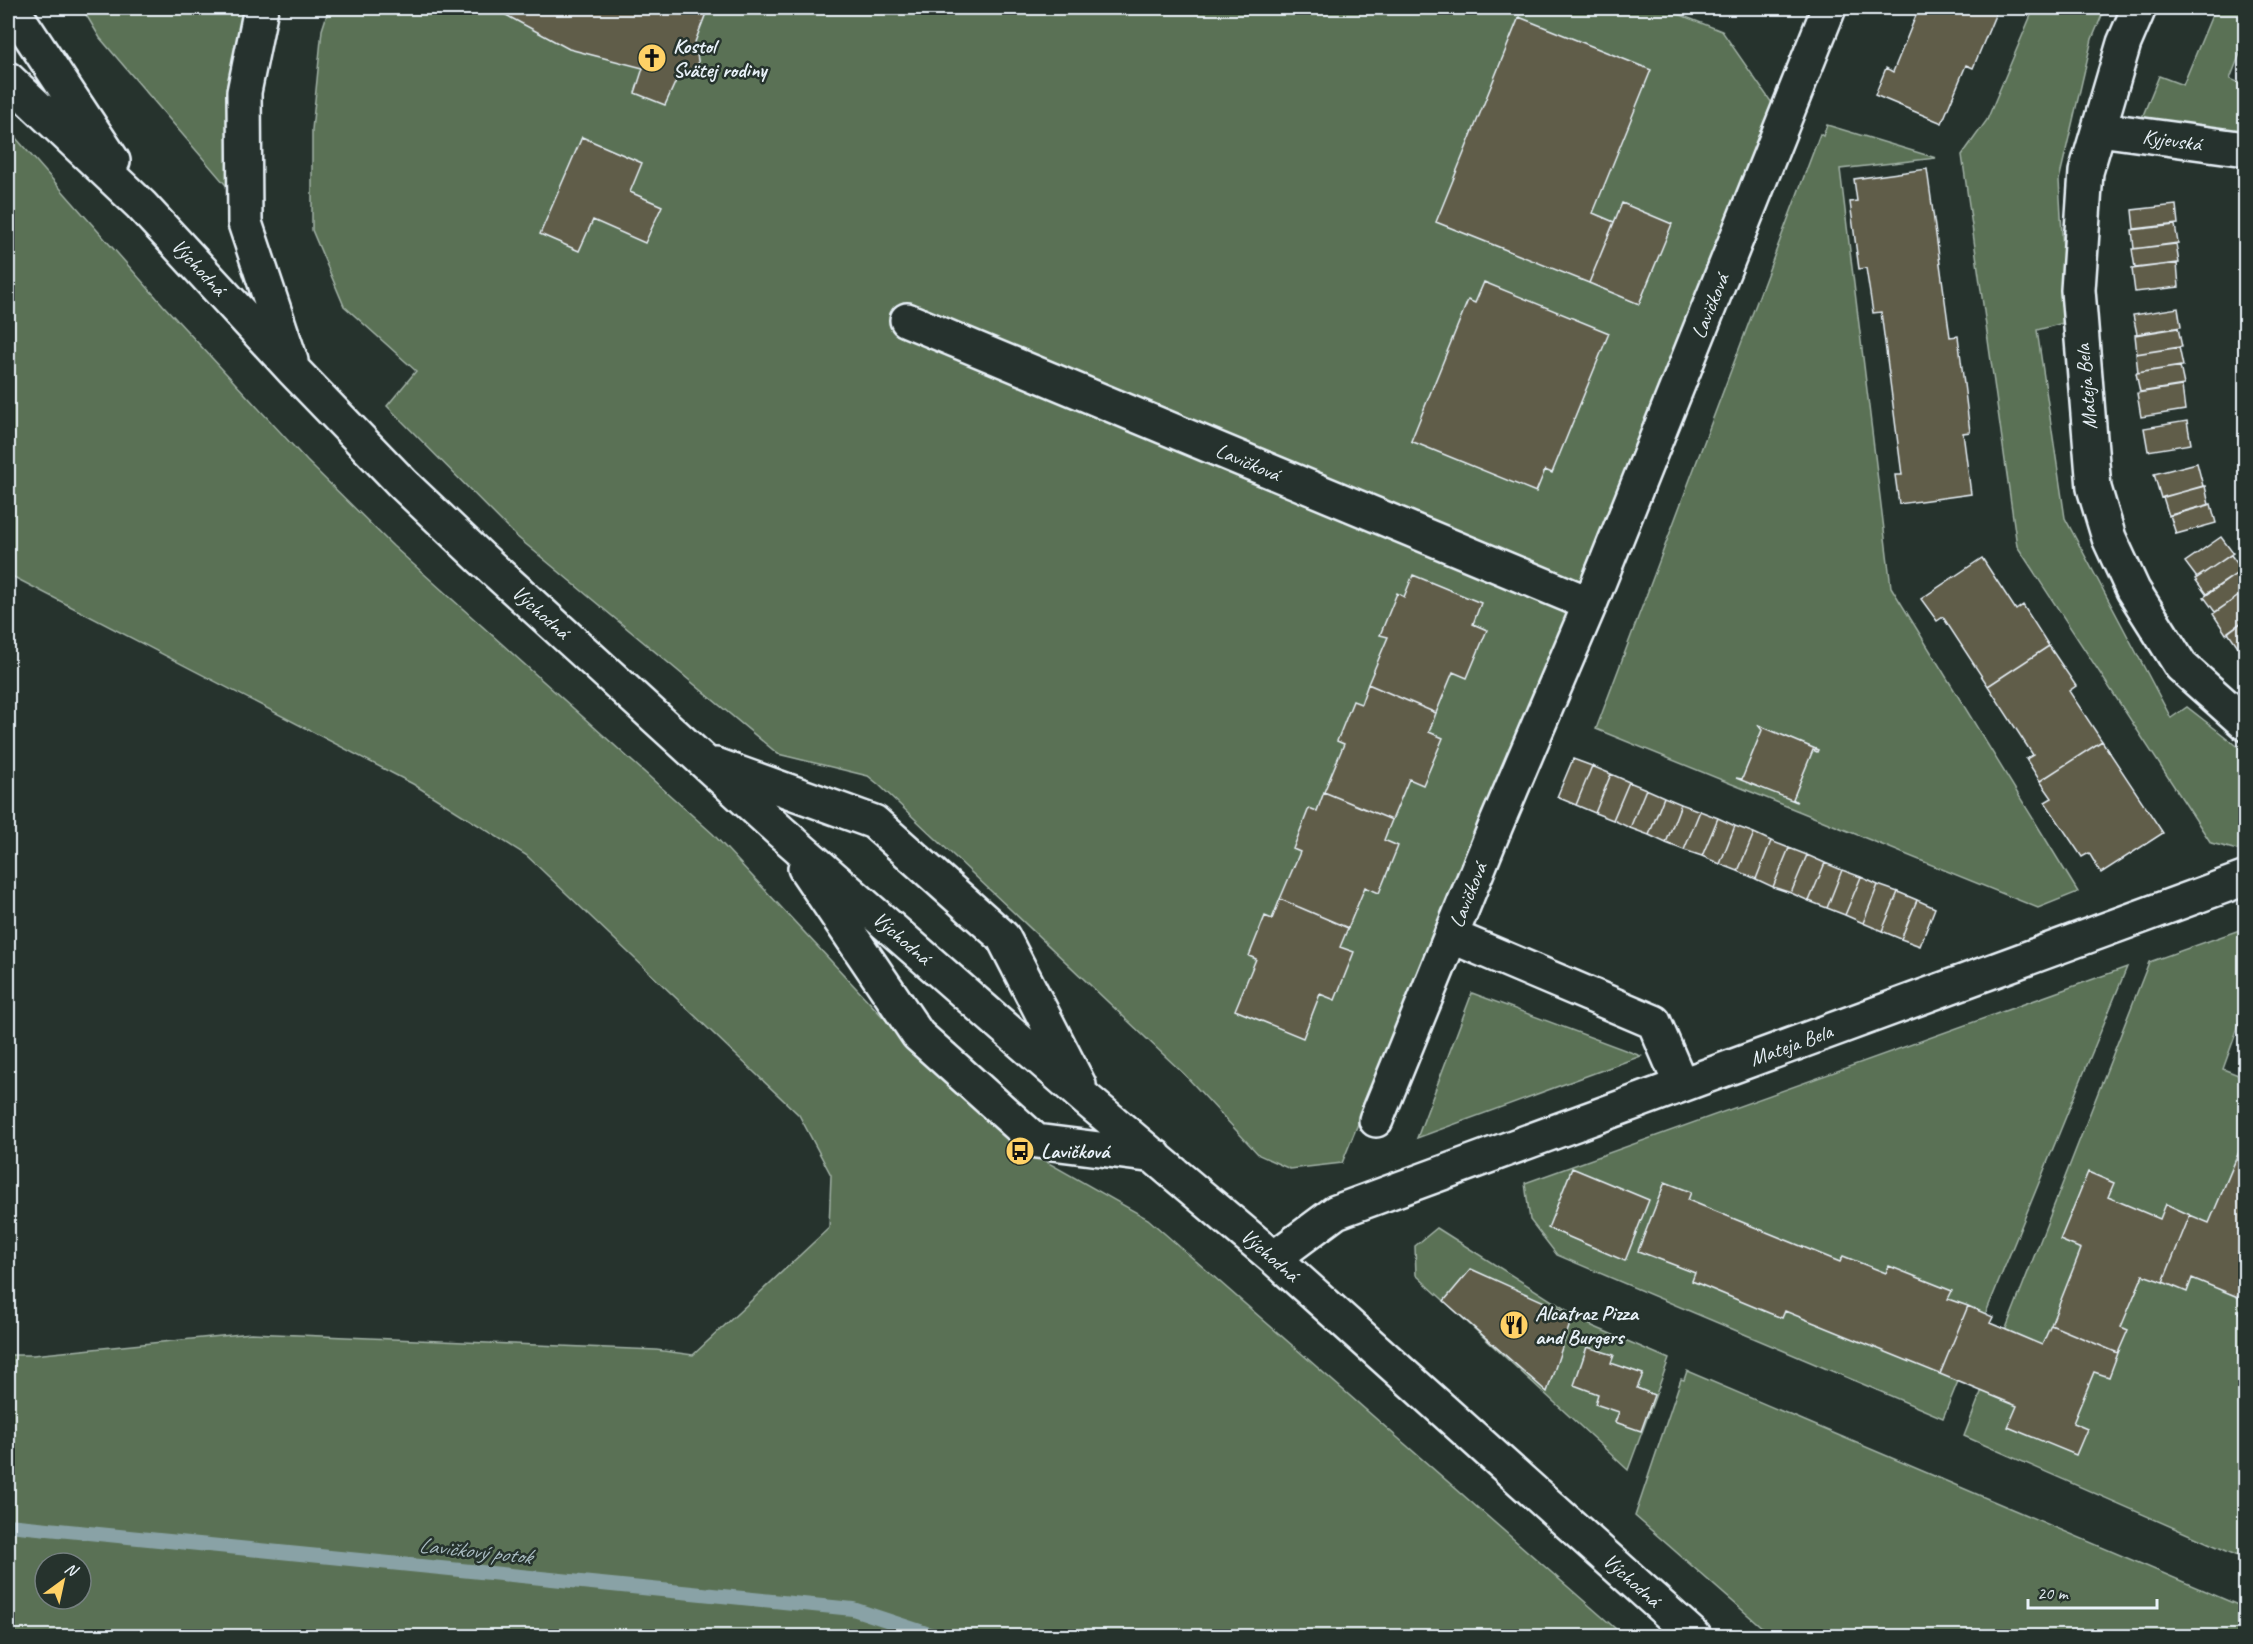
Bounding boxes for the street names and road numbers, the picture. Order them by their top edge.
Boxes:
street label: Kyjevská [2141,123,2205,157]
street label: Východná [166,233,233,302]
street label: Lavičková [1685,268,1735,342]
street label: Mateja Bela [2069,342,2103,431]
street label: Lavičková [1212,437,1286,488]
street label: Východná [507,579,577,646]
street label: Lavičková [1443,857,1493,931]
street label: Východná [868,906,938,972]
street label: Mateja Bela [1746,1018,1837,1072]
street label: Východná [1236,1223,1306,1289]
street label: Východná [1598,1547,1668,1614]

